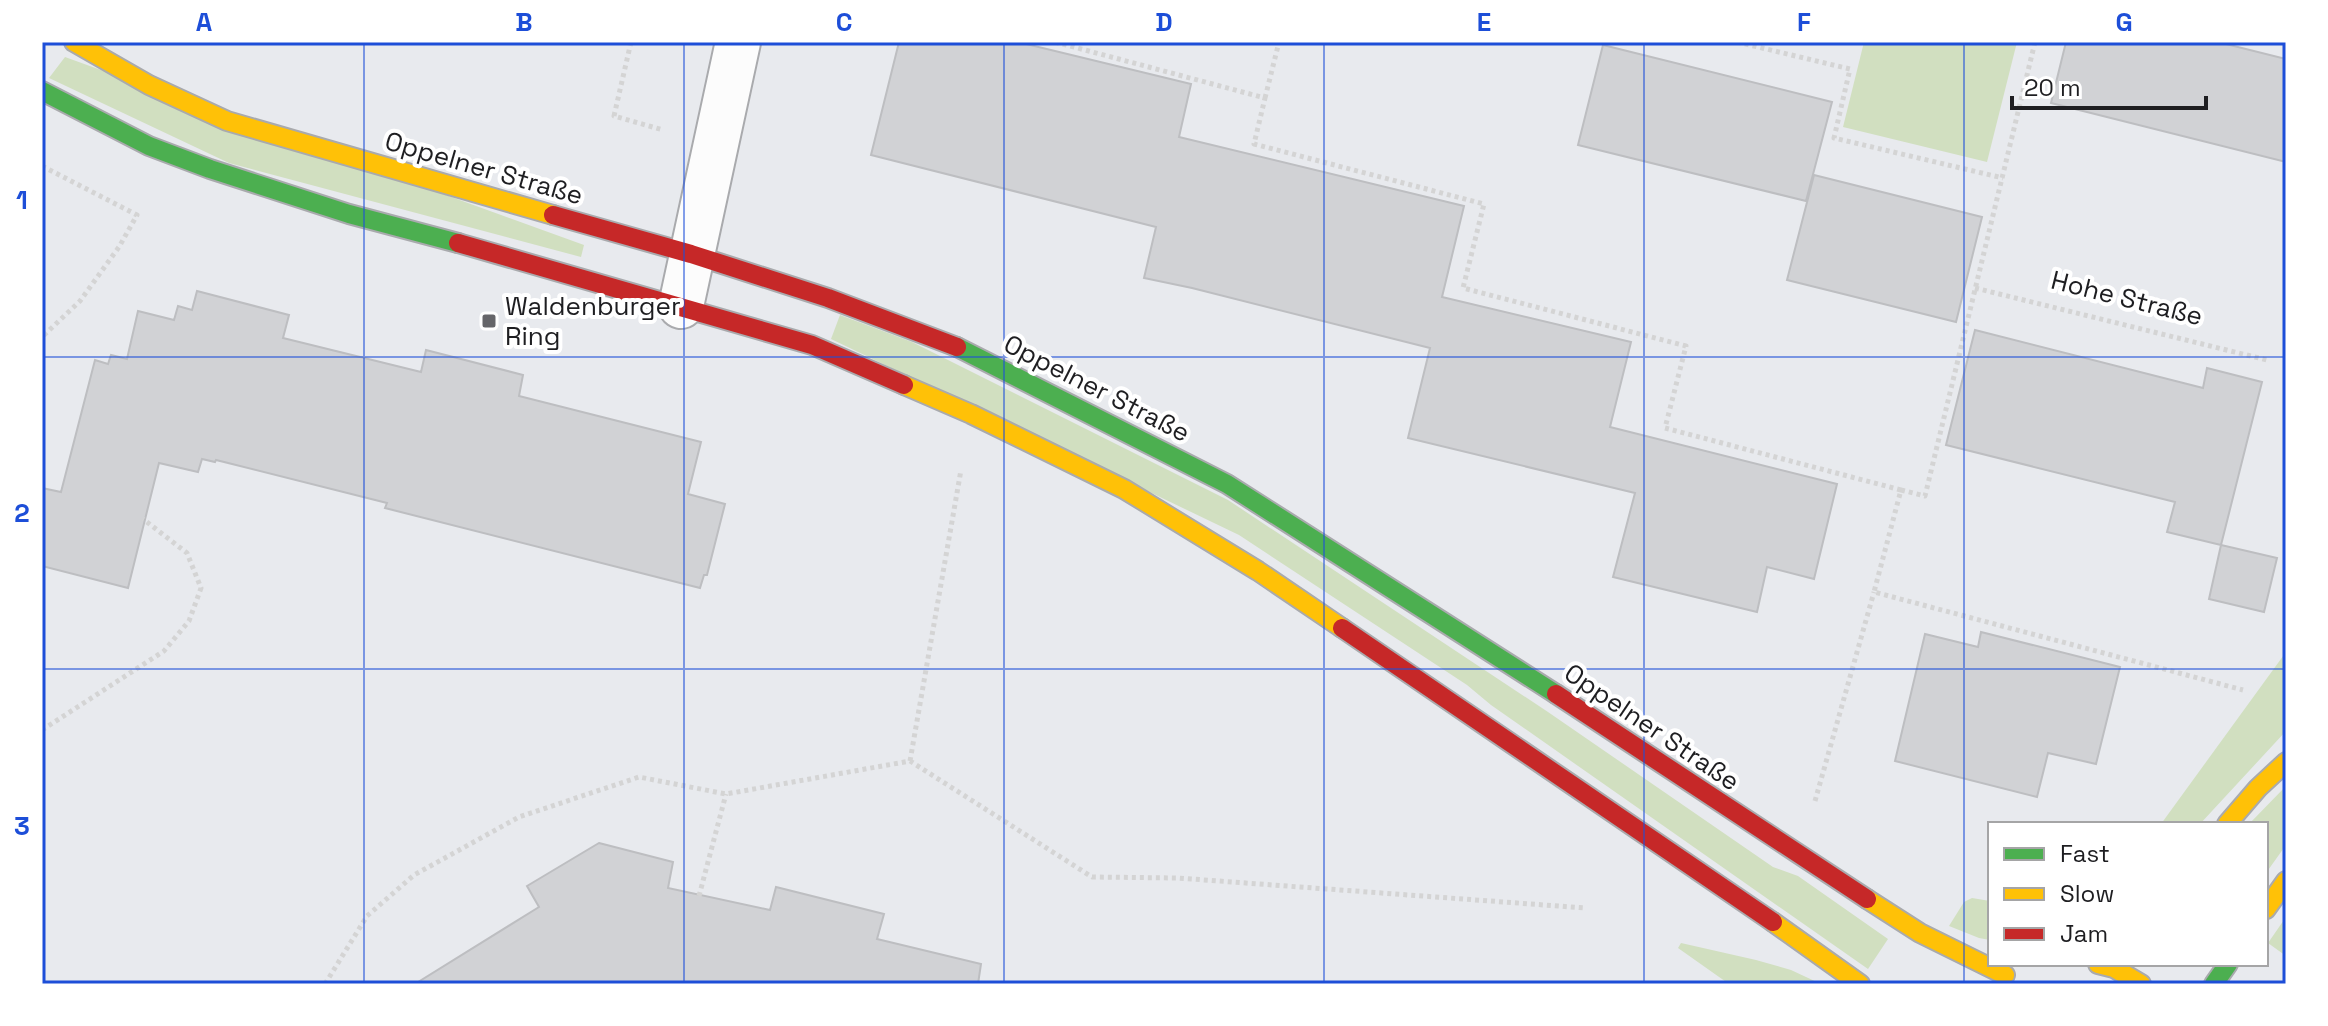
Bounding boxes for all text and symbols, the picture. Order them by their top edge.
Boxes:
text: A [196,5,213,39]
text: B [515,5,533,39]
text: C [836,5,852,39]
text: D [1155,5,1173,39]
text: E [1477,5,1491,39]
text: F [1797,5,1811,39]
text: G [2115,5,2133,39]
scale bar [2012,60,2206,110]
text: 20 m [2024,72,2081,103]
street label: Oppelner Straße [381,123,587,213]
text: 1 [16,183,28,217]
street label: Hohe Straße [2048,263,2206,333]
place label: Waldenburger Ring [505,289,681,353]
marker: Waldenburger Ring [480,312,498,330]
street label: Oppelner Straße [998,326,1196,450]
text: 2 [14,496,30,530]
street label: Oppelner Straße [1558,656,1746,798]
text: 3 [14,809,30,843]
legend [1988,822,2268,966]
text: Fast [2060,838,2110,869]
text: Slow [2060,878,2114,909]
text: Jam [2060,918,2108,949]

